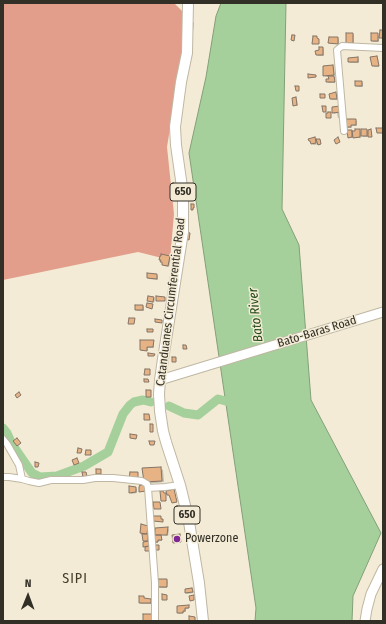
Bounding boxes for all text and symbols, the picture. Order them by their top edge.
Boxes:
road number: 650 [170,183,196,201]
street label: Catanduanes Circumferential Road [154,217,188,387]
water label: Bato River [245,287,267,343]
street label: Bato-Baras Road [276,313,358,351]
road number: 650 [174,506,200,524]
place label: Powerzone [185,532,238,546]
marker: Powerzone [172,534,182,544]
district label: SIPI [62,571,88,587]
north arrow [8,576,48,616]
text: N [25,577,32,590]

